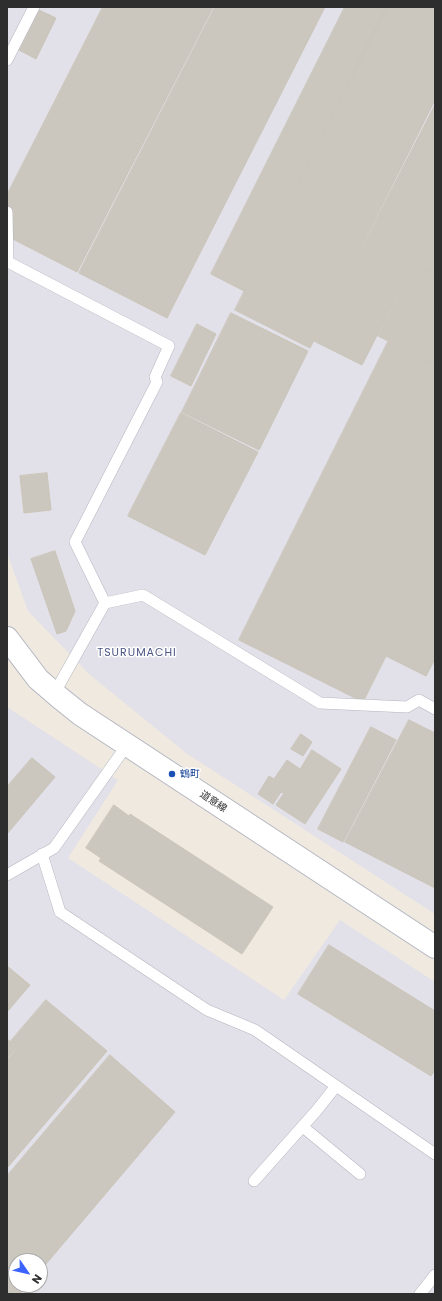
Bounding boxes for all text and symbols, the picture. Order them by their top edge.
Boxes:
district label: TSURUMACHI [97,646,177,660]
place label: 鶴町 [180,768,200,780]
marker: 鶴町 [167,769,177,779]
street label: 道意線 [197,789,229,815]
north arrow [8,1253,48,1293]
text: N [28,1271,46,1287]

